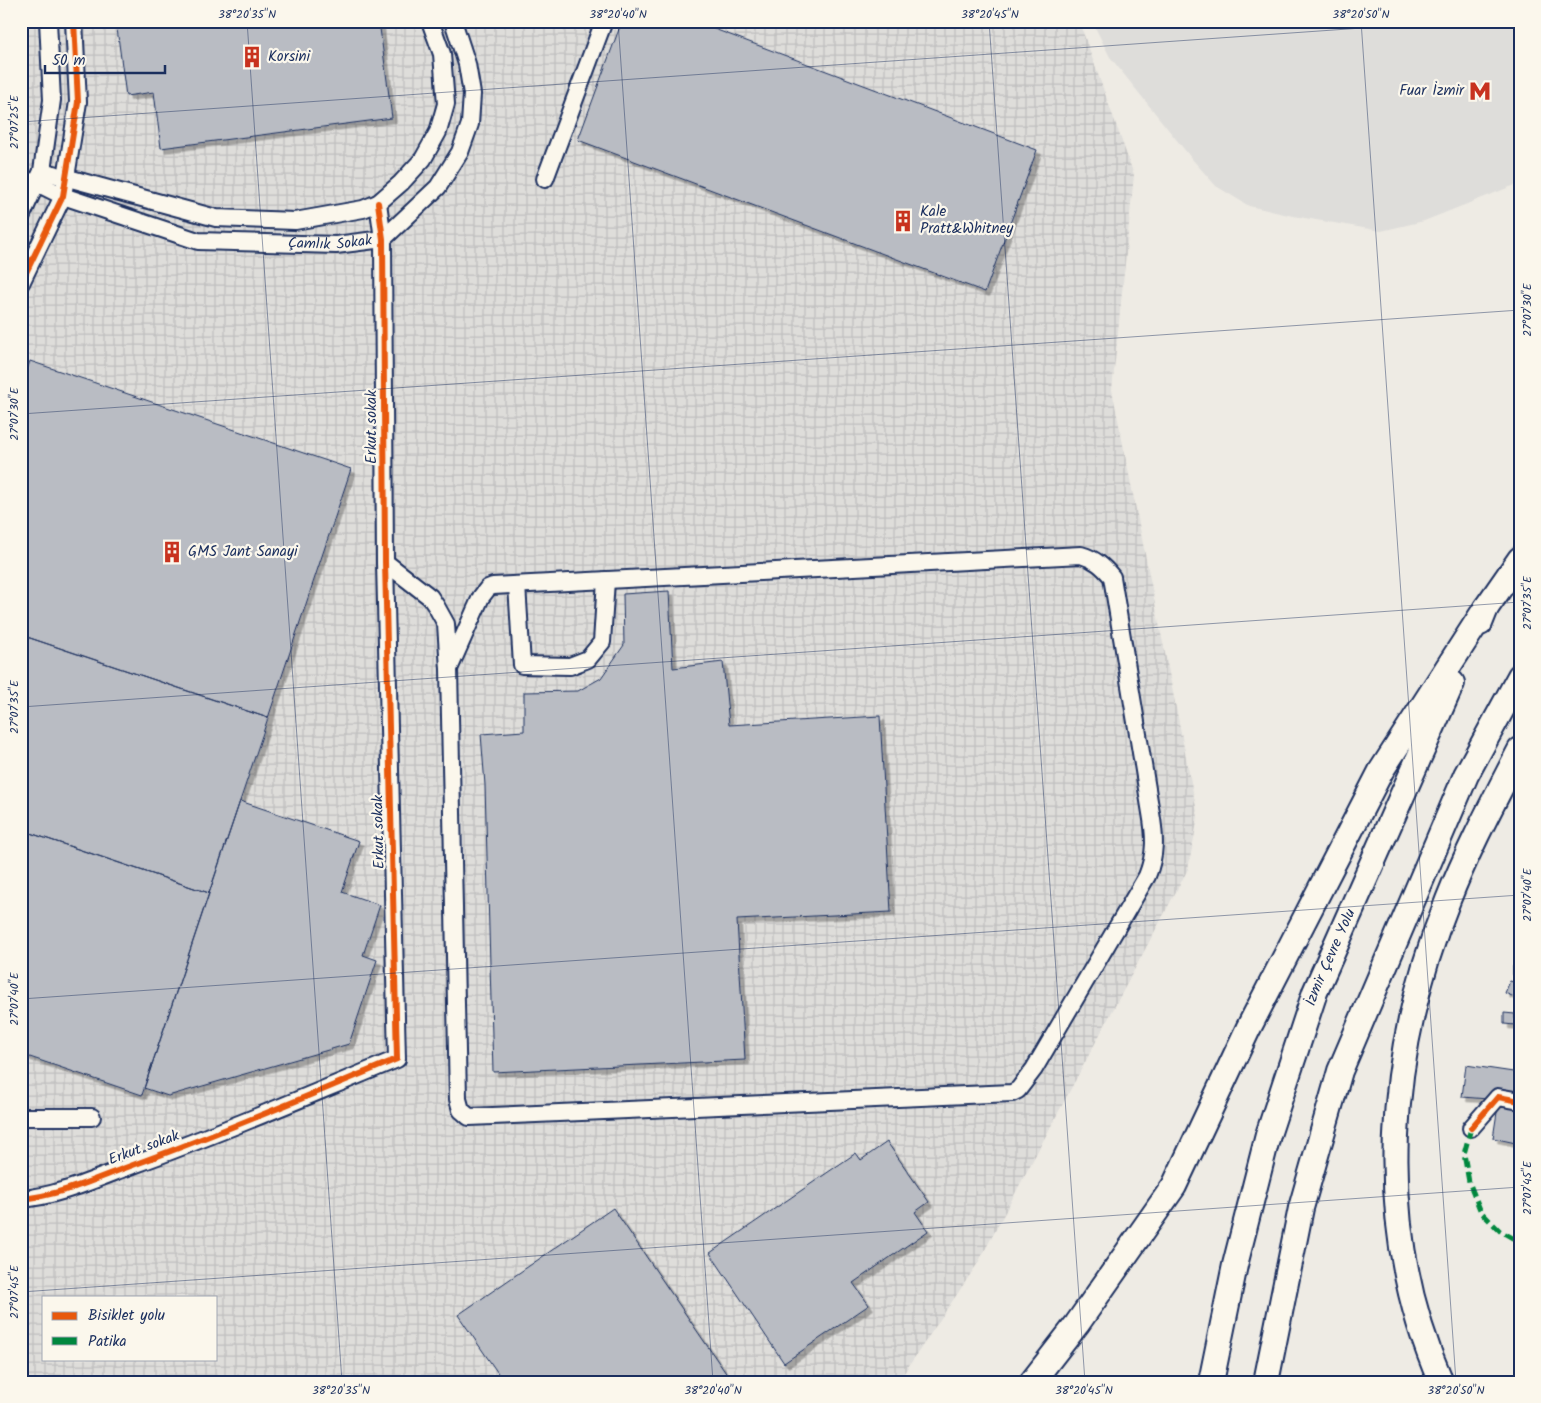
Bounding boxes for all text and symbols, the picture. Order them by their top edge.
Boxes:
text: 38°20'35"N [218,5,276,24]
text: 38°20'40"N [589,5,647,24]
text: 38°20'45"N [961,5,1019,24]
text: 38°20'50"N [1332,5,1390,24]
scale bar [45,42,165,74]
building icon: Korsini [239,44,265,70]
place label: Korsini [268,45,312,69]
text: 50 m [52,49,86,73]
metro station icon: Fuar İzmir [1467,78,1493,104]
place label: Fuar İzmir [1399,79,1465,103]
text: 27°07'25"E [5,94,24,149]
place label: Kale Pratt&Whitney [920,200,1014,241]
building icon: Kale Pratt&Whitney [890,208,916,234]
street label: Çamlık Sokak [287,228,375,257]
text: 27°07'30"E [1518,282,1537,337]
text: 27°07'30"E [5,386,24,441]
street label: Erkut sokak [360,389,384,464]
building icon: GMS Jant Sanayi [159,539,185,565]
place label: GMS Jant Sanayi [188,540,299,564]
text: 27°07'35"E [1518,575,1537,630]
text: 27°07'35"E [5,679,24,734]
street label: Erkut sokak [366,794,392,869]
text: 27°07'40"E [1518,867,1537,922]
street label: İzmir Çevre Yolu [1299,905,1362,1009]
text: 27°07'40"E [5,971,24,1026]
street label: Erkut sokak [105,1124,184,1172]
text: 27°07'45"E [1518,1160,1537,1215]
text: 27°07'45"E [5,1264,24,1319]
legend [42,1296,218,1360]
text: Bisiklet yolu [88,1304,165,1328]
text: Patika [88,1330,127,1354]
text: 38°20'35"N [312,1381,370,1400]
text: 38°20'40"N [684,1381,742,1400]
text: 38°20'45"N [1055,1381,1113,1400]
text: 38°20'50"N [1427,1381,1485,1400]

